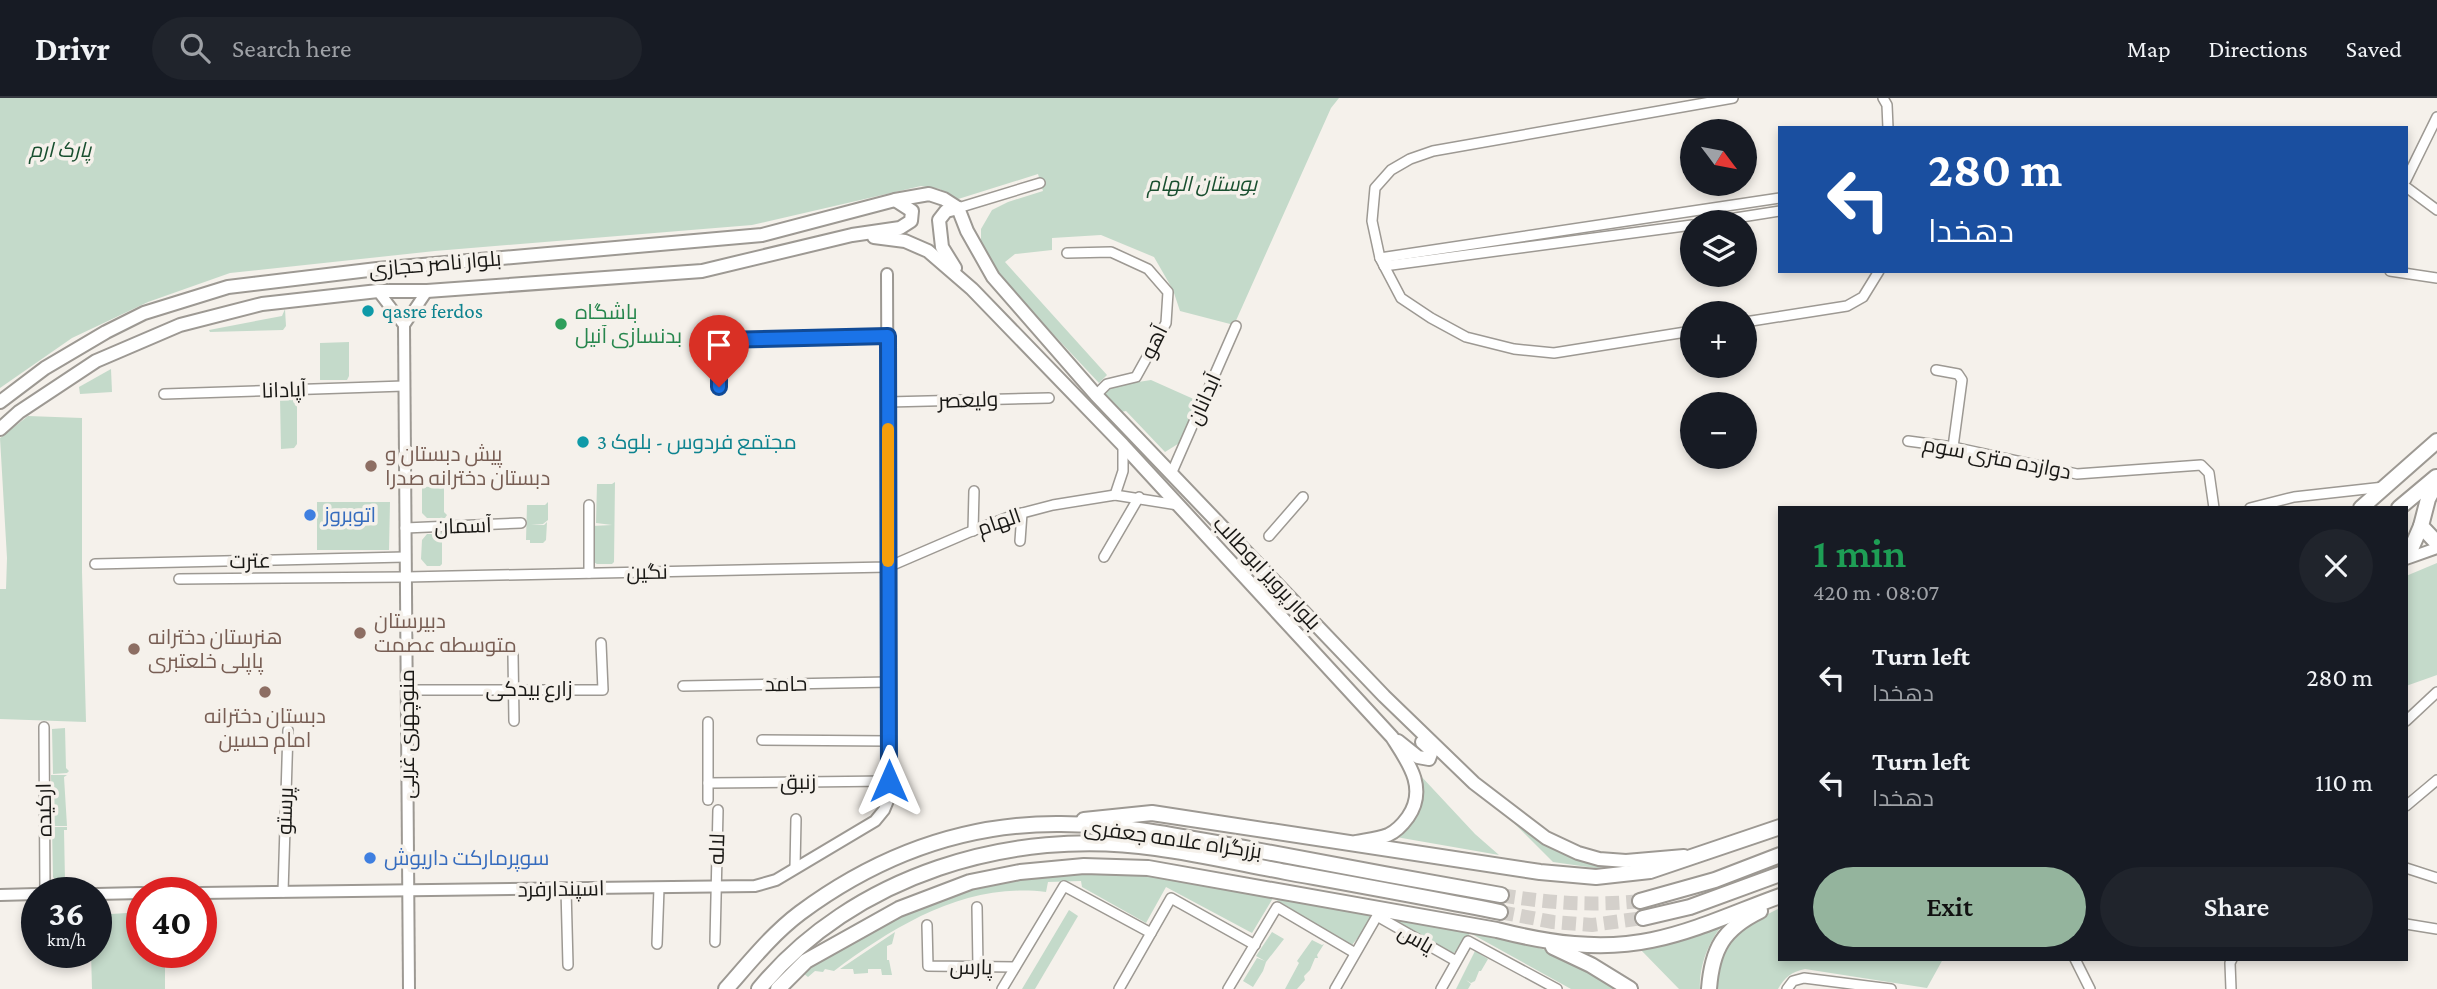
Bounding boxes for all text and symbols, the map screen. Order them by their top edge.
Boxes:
search box [152,17,642,80]
icon: search [176,29,214,67]
text: Drivr [35,30,110,67]
text: Search here [232,34,351,63]
text: Map [2127,35,2171,62]
text: Directions [2209,35,2308,62]
text: Saved [2346,35,2402,62]
north arrow [1680,119,1757,196]
map controls [1680,119,1757,469]
park label: پارک ارم [28,138,92,164]
text: 280 m [1928,142,2062,197]
icon: left [1813,154,1904,245]
park label: بوستان الهام [1146,172,1258,198]
button: layers [1680,210,1757,287]
text: دهخدا [1928,213,2014,249]
street label: بلوار ناصر حجازی [368,246,502,283]
place label: qasre ferdos [382,299,483,323]
place label: باشگاه بدنسازی آنیل [575,300,682,349]
button: + [1680,301,1757,378]
marker: qasre ferdos [360,303,376,319]
pin [689,315,749,387]
marker: باشگاه بدنسازی آنیل [553,316,569,332]
street label: آهو [1136,321,1172,363]
icon: arrive [700,326,738,364]
street label: آبدانان [1182,369,1227,429]
street label: آپادانا [261,377,307,405]
street label: ولیعصر [936,387,999,413]
button: − [1680,392,1757,469]
place label: مجتمع فردوس - بلوک 3 [597,430,797,456]
street label: دوازده متری سوم [1920,432,2073,486]
marker: مجتمع فردوس - بلوک 3 [575,434,591,450]
place label: پیش دبستان و دبستان دخترانه صدرا [385,442,550,491]
marker: پیش دبستان و دبستان دخترانه صدرا [363,458,379,474]
place label: اتوبروز [323,503,376,527]
street label: الهام [974,503,1025,543]
marker: اتوبروز [302,507,318,523]
street label: بلوار پرویز ابوطالب [1207,511,1326,636]
street label: آسمان [434,513,492,540]
text: 1 min [1813,529,1906,576]
button: close [2299,529,2373,603]
street label: عترت [229,549,271,573]
street label: نگین [626,560,668,585]
text: 420 m · 08:07 [1813,579,1939,605]
place label: دبیرستان متوسطه عصمت [374,609,517,657]
place label: هنرستان دخترانه پاپلی خلعتبری [148,625,283,675]
marker: دبیرستان متوسطه عصمت [352,625,368,641]
marker: هنرستان دخترانه پاپلی خلعتبری [126,641,142,657]
text: Turn left [1872,642,1970,671]
icon: left [1813,659,1851,697]
text: 280 m [2306,663,2373,692]
street label: منوچهری غربی [395,669,421,799]
street label: حامد [765,672,807,696]
street label: زارع بیدکی [486,677,572,703]
text: دهخدا [1872,680,1934,706]
marker: دبستان دخترانه امام حسین [257,684,273,700]
place label: دبستان دخترانه امام حسین [204,704,326,754]
position arrow [852,744,926,818]
text: Turn left [1872,747,1970,776]
icon: left [1813,764,1851,802]
text: 110 m [2315,768,2373,797]
street label: زنبق [780,770,816,795]
street label: ارکیده [32,783,56,837]
text: دهخدا [1872,785,1934,811]
street label: پرستو [272,786,300,835]
street label: بزرگراه علامه جعفری [1082,815,1263,864]
street label: لاله [704,833,730,865]
place label: سوپرمارکت داریوش [384,846,549,872]
marker: سوپرمارکت داریوش [362,850,378,866]
button: Exit [1813,867,2086,947]
button: Share [2100,867,2373,947]
street label: اسپندارفرد [517,876,605,903]
speed limit sign: 40 [126,877,217,968]
text: 36 [48,894,85,933]
street label: یاس [1393,919,1438,960]
text: km/h [47,930,86,950]
street label: پارس [949,955,993,981]

